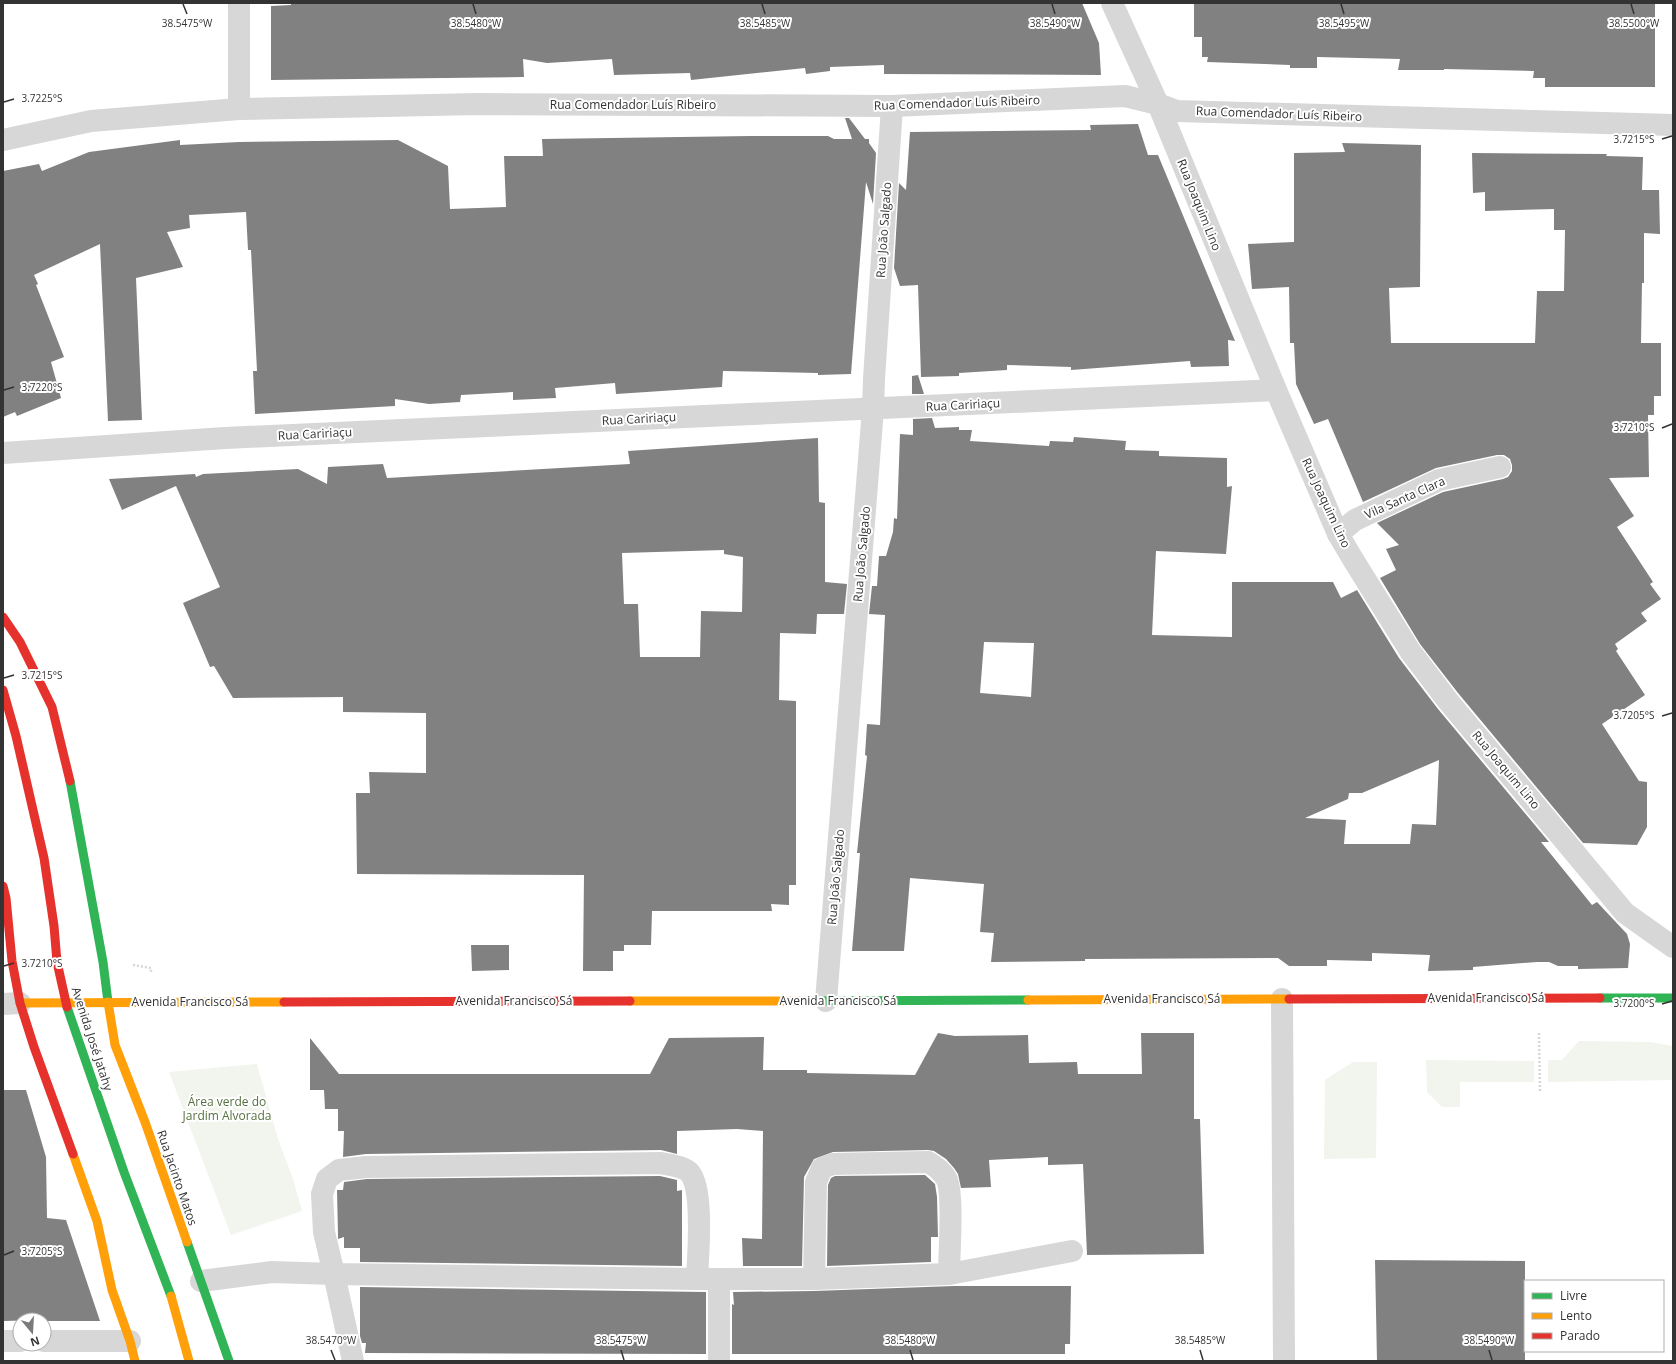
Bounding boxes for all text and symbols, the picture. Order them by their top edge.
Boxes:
text: 38.5475°W [162,16,213,30]
text: 38.5480°W [451,16,502,30]
text: 38.5485°W [740,16,791,30]
text: 38.5490°W [1030,16,1081,30]
text: 38.5495°W [1319,16,1370,30]
text: 38.5500°W [1609,16,1660,30]
text: 3.7225°S [22,91,62,105]
street label: Rua Comendador Luís Ribeiro [874,91,1040,114]
street label: Rua Comendador Luís Ribeiro [550,96,716,113]
street label: Rua Comendador Luís Ribeiro [1196,102,1362,125]
text: 3.7215°S [1614,132,1654,146]
street label: Rua Joaquim Lino [1173,156,1226,253]
street label: Rua João Salgado [872,181,895,278]
text: 3.7220°S [22,380,62,394]
street label: Rua Caririaçu [925,394,1001,415]
street label: Rua Caririaçu [601,408,677,429]
text: 3.7210°S [1614,420,1654,434]
street label: Rua Caririaçu [277,423,353,444]
street label: Rua Joaquim Lino [1298,455,1355,551]
street label: Vila Santa Clara [1362,472,1448,523]
street label: Rua João Salgado [849,505,874,603]
text: 3.7215°S [22,668,62,682]
text: 3.7205°S [1614,708,1654,722]
street label: Rua Joaquim Lino [1469,727,1544,812]
street label: Rua João Salgado [823,828,848,926]
text: 3.7210°S [22,956,62,970]
street label: Avenida José Jatahy [68,985,118,1094]
street label: Avenida Francisco Sá [1428,989,1544,1006]
street label: Avenida Francisco Sá [1104,990,1220,1007]
street label: Avenida Francisco Sá [456,992,572,1009]
street label: Avenida Francisco Sá [780,992,896,1009]
street label: Avenida Francisco Sá [132,993,248,1010]
text: 3.7200°S [1614,996,1654,1010]
park label: Área verde do Jardim Alvorada [182,1093,271,1124]
street label: Rua Jacinto Matos [153,1128,202,1228]
text: 3.7205°S [22,1244,62,1258]
legend [1524,1280,1664,1352]
text: Livre [1560,1287,1587,1304]
text: Lento [1560,1307,1592,1324]
north arrow [12,1312,52,1352]
text: Parado [1560,1327,1600,1344]
text: N [29,1333,42,1351]
text: 38.5470°W [306,1333,357,1347]
text: 38.5475°W [596,1333,647,1347]
text: 38.5480°W [885,1333,936,1347]
text: 38.5485°W [1175,1333,1226,1347]
text: 38.5490°W [1464,1333,1515,1347]

